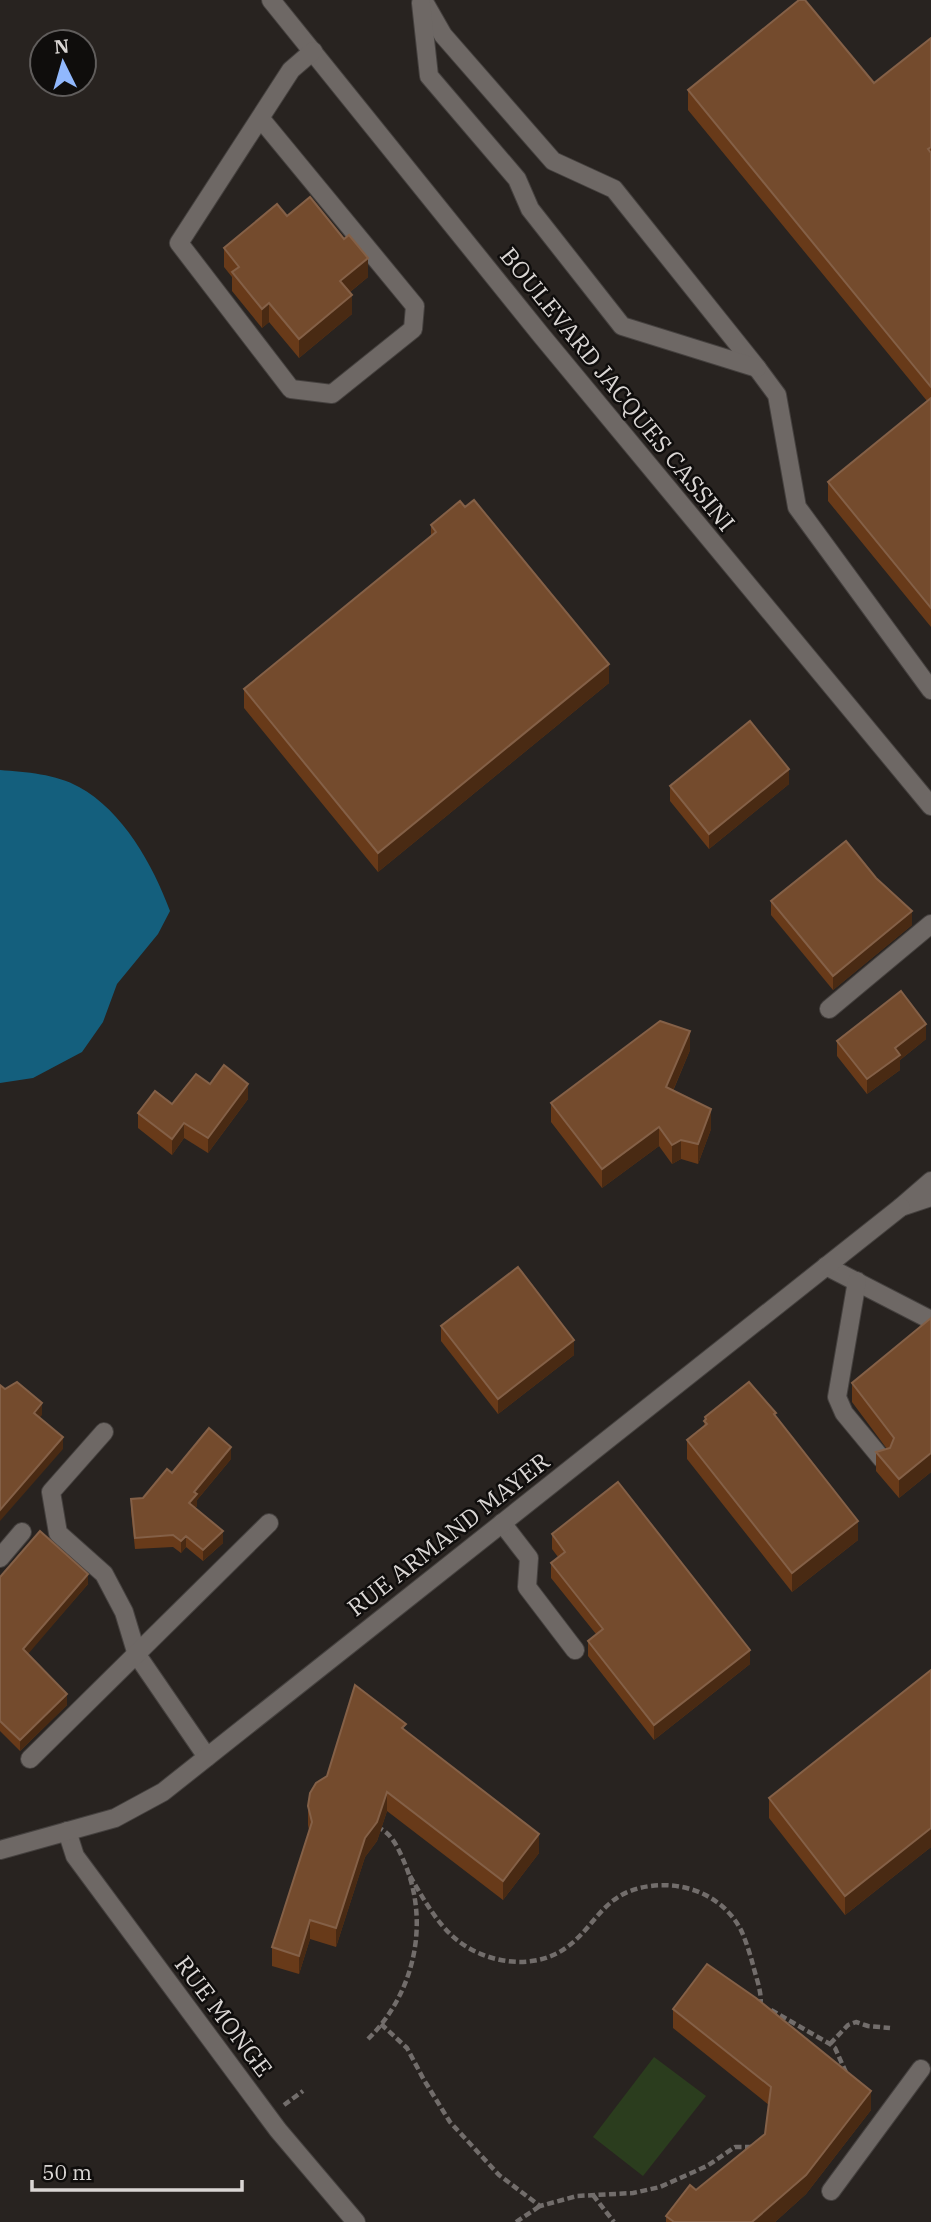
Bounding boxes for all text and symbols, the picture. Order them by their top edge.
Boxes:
north arrow [28,28,98,98]
text: N [53,33,70,59]
street label: BOULEVARD JACQUES CASSINI [493,240,743,538]
street label: RUE ARMAND MAYER [340,1445,556,1623]
street label: RUE MONGE [168,1949,280,2083]
scale bar [32,2148,242,2192]
text: 50 m [42,2158,92,2186]

